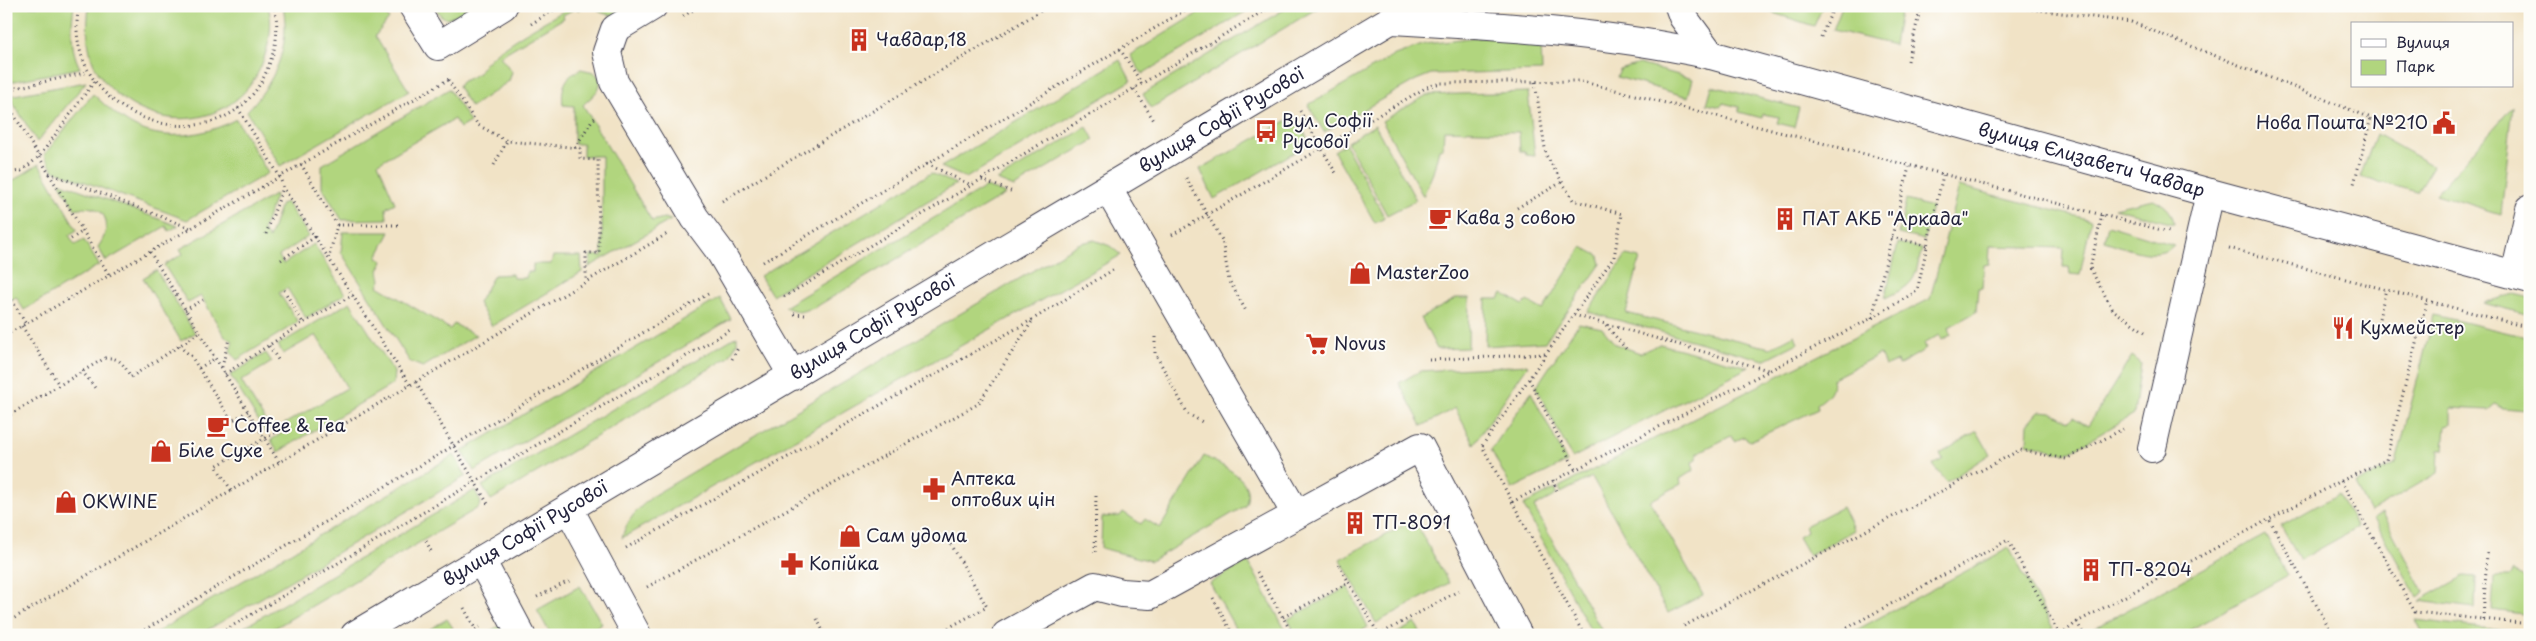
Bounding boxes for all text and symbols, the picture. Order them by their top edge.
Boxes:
legend [2351,22,2514,88]
place label: Чавдар,18 [876,25,967,52]
building icon: Чавдар,18 [846,27,872,53]
text: Вулиця [2396,30,2450,53]
text: Парк [2396,54,2435,77]
street label: вулиця Софії Русової [1133,59,1309,179]
place label: Вул. Софії Русової [1282,106,1373,154]
place label: Нова Пошта №210 [2256,108,2428,135]
public building icon: Нова Пошта №210 [2431,110,2457,136]
street label: вулиця Єлизавети Чавдар [1975,115,2208,203]
bus stop icon: Вул. Софії Русової [1253,118,1279,144]
place label: Кава з совою [1456,203,1576,230]
place label: ПАТ АКБ "Аркада" [1802,204,1969,231]
cafe icon: Кава з совою [1427,205,1453,231]
building icon: ПАТ АКБ "Аркада" [1772,206,1798,232]
place label: MasterZoo [1376,258,1469,285]
shop icon: MasterZoo [1347,260,1373,286]
street label: вулиця Софії Русової [784,266,960,386]
place label: Кухмейстер [2360,313,2464,340]
restaurant icon: Кухмейстер [2330,315,2356,341]
place label: Novus [1334,329,1386,356]
supermarket icon: Novus [1304,331,1330,357]
place label: Coffee & Tea [234,411,346,438]
cafe icon: Coffee & Tea [205,413,231,439]
place label: Біле Сухе [178,436,263,463]
shop icon: Біле Сухе [148,438,174,464]
place label: Аптека оптових цін [951,464,1055,512]
street label: вулиця Софії Русової [437,472,613,592]
pharmacy icon: Аптека оптових цін [921,476,947,502]
place label: OKWINE [82,487,158,514]
shop icon: OKWINE [53,489,79,515]
place label: ТП-8091 [1372,508,1451,535]
building icon: ТП-8091 [1342,510,1368,536]
place label: Сам удома [866,521,967,548]
shop icon: Сам удома [837,523,863,549]
place label: Копійка [809,549,879,576]
pharmacy icon: Копійка [779,551,805,577]
place label: ТП-8204 [2108,555,2192,582]
building icon: ТП-8204 [2078,557,2104,583]

